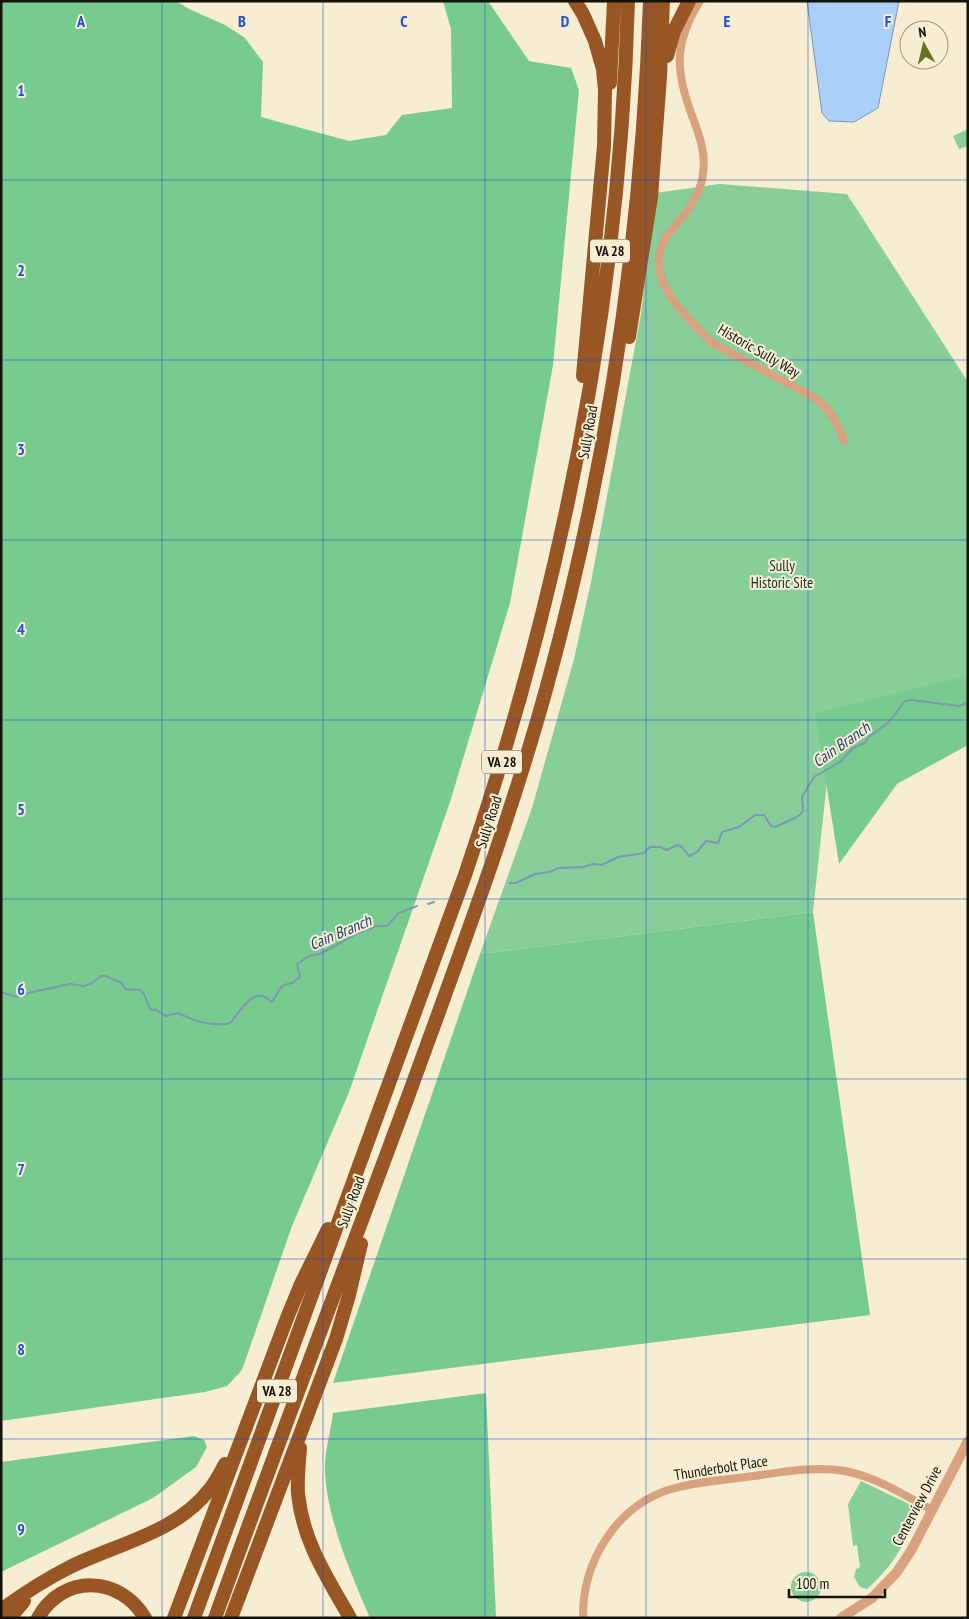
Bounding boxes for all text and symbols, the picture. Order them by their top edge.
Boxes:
text: A [76,11,86,31]
text: B [238,11,246,31]
text: C [400,11,408,31]
text: D [561,11,570,31]
text: E [724,11,731,31]
text: F [885,11,892,31]
north arrow [899,20,949,70]
text: N [917,23,927,42]
text: 1 [17,80,25,100]
road number: VA 28 [590,240,630,262]
text: 2 [17,260,25,280]
street label: Historic Sully Way [715,319,804,382]
street label: Sully Road [573,404,602,460]
text: 3 [17,439,25,459]
park label: Sully Historic Site [751,556,813,592]
text: 4 [17,619,25,639]
water label: Cain Branch [808,716,874,771]
road number: VA 28 [482,750,522,774]
street label: Sully Road [471,793,506,850]
text: 5 [17,799,25,819]
water label: Cain Branch [306,910,375,954]
text: 6 [17,979,25,999]
text: 7 [17,1159,25,1179]
street label: Sully Road [332,1173,369,1230]
text: 8 [17,1339,25,1359]
road number: VA 28 [257,1380,297,1402]
street label: Thunderbolt Place [673,1451,769,1484]
street label: Centerview Drive [888,1463,946,1549]
text: 9 [17,1519,25,1539]
scale bar [789,1566,885,1598]
text: 100 m [796,1574,829,1593]

